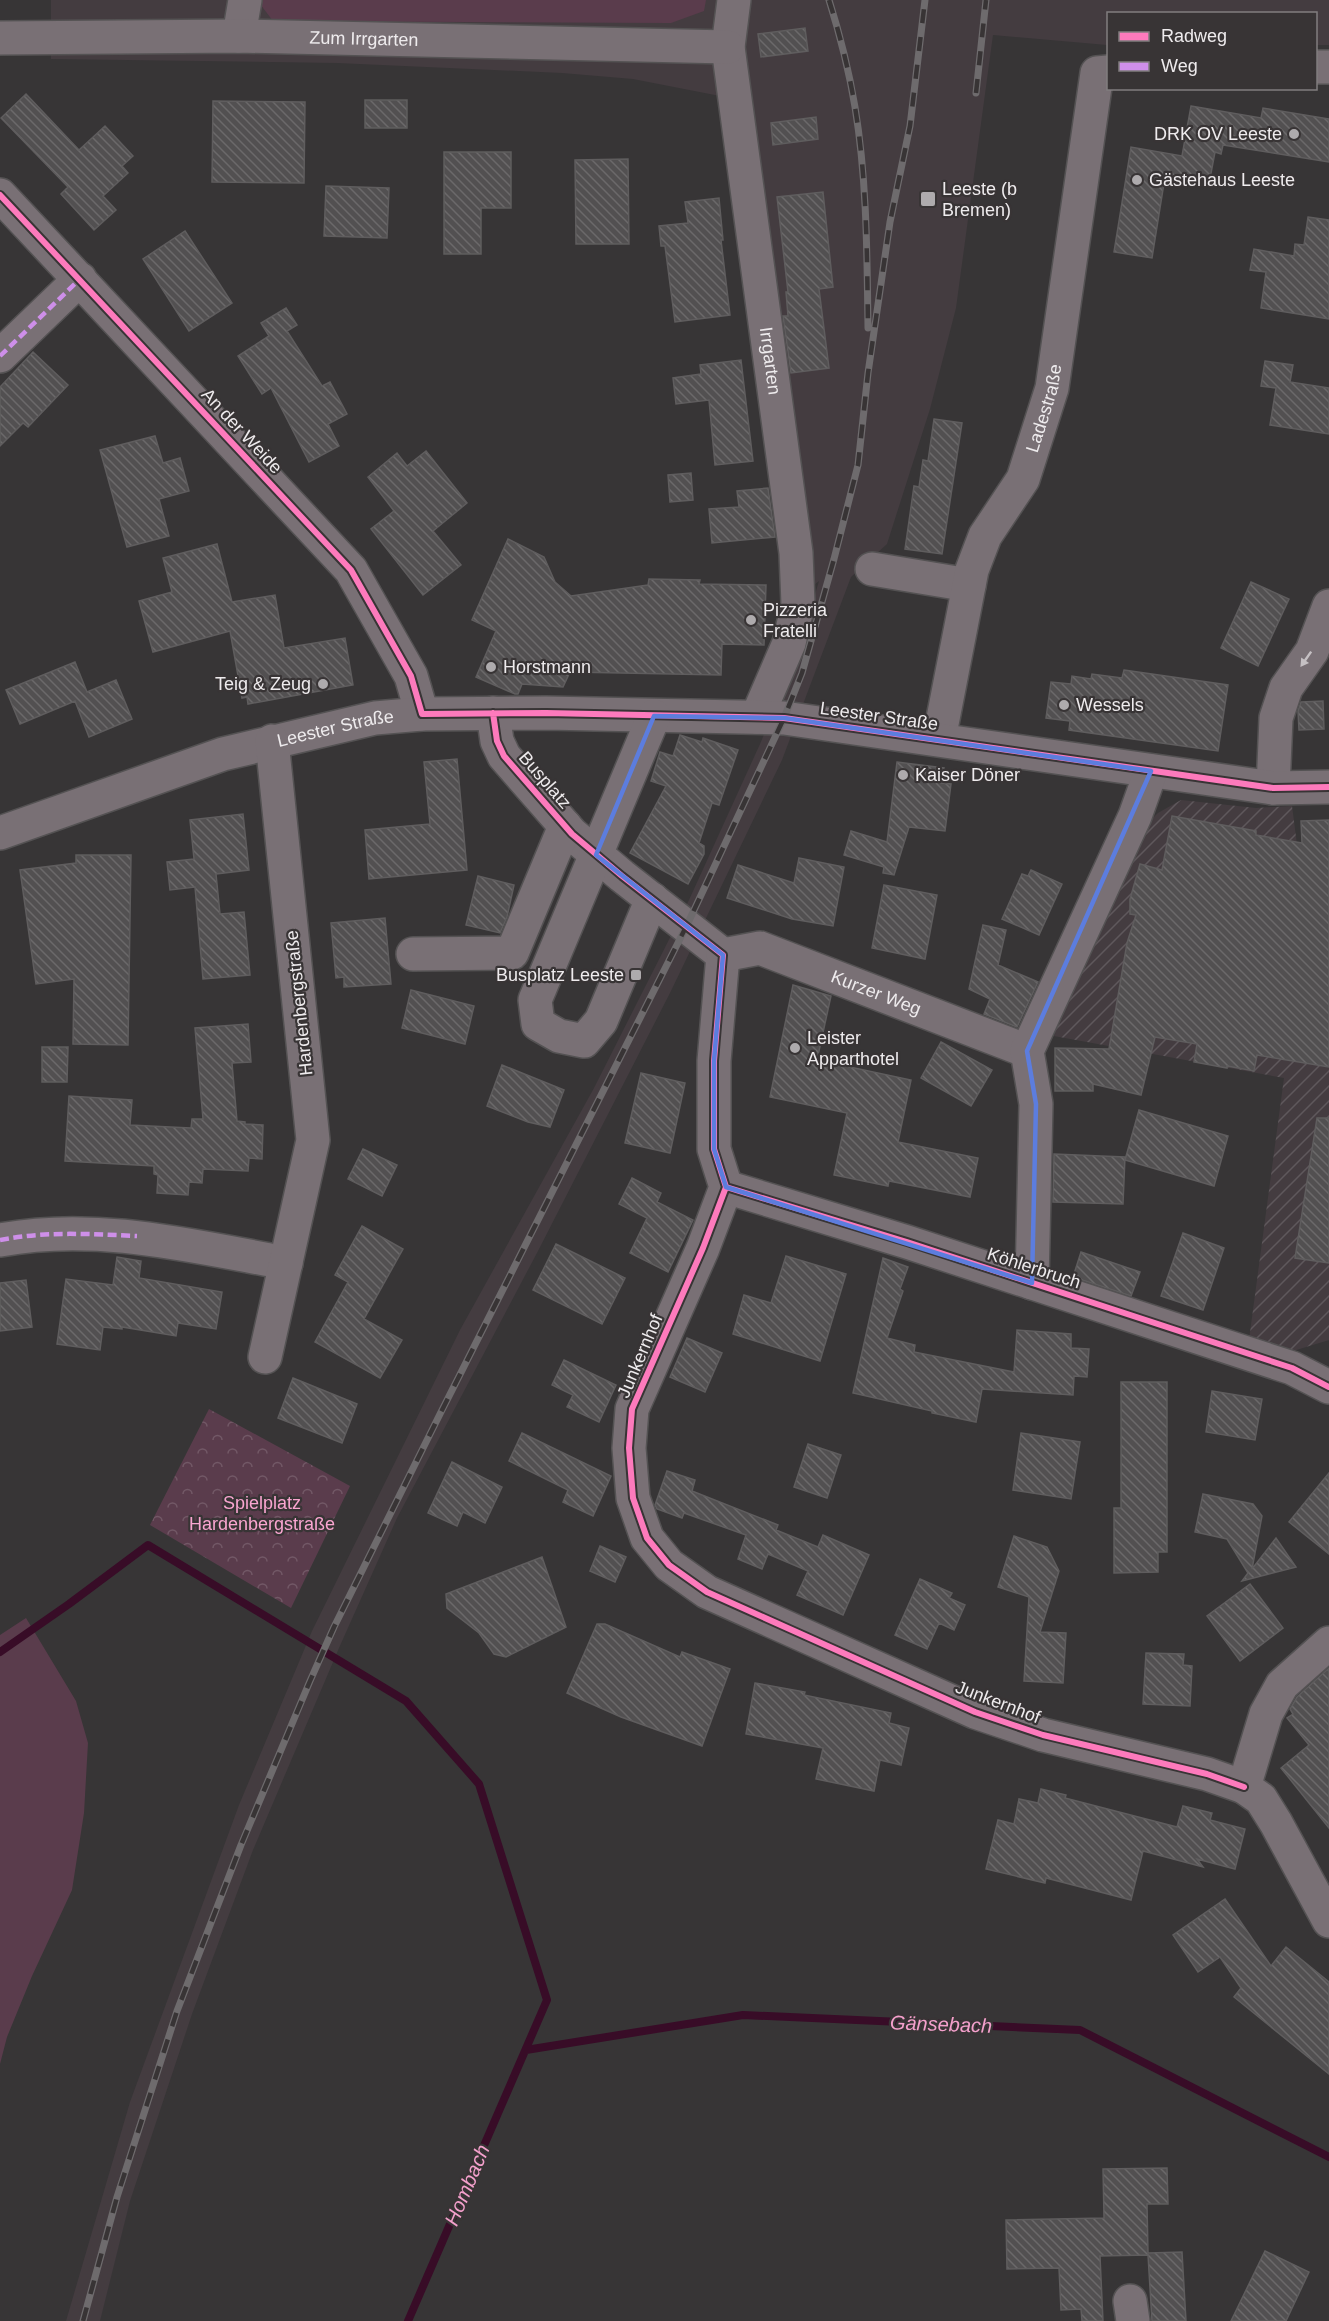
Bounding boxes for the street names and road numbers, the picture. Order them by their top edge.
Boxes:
street label: Zum Irrgarten [309,28,419,50]
street label: Irrgarten [756,326,785,396]
street label: Ladestraße [1022,363,1065,455]
street label: An der Weide [198,384,286,478]
street label: Leester Straße [819,698,939,734]
street label: Leester Straße [275,706,395,751]
street label: Busplatz [515,747,575,813]
street label: Hardenbergstraße [281,929,317,1077]
street label: Kurzer Weg [828,966,924,1019]
street label: Köhlerbruch [985,1243,1083,1293]
street label: Junkernhof [613,1310,667,1401]
street label: Junkernhof [953,1677,1044,1728]

